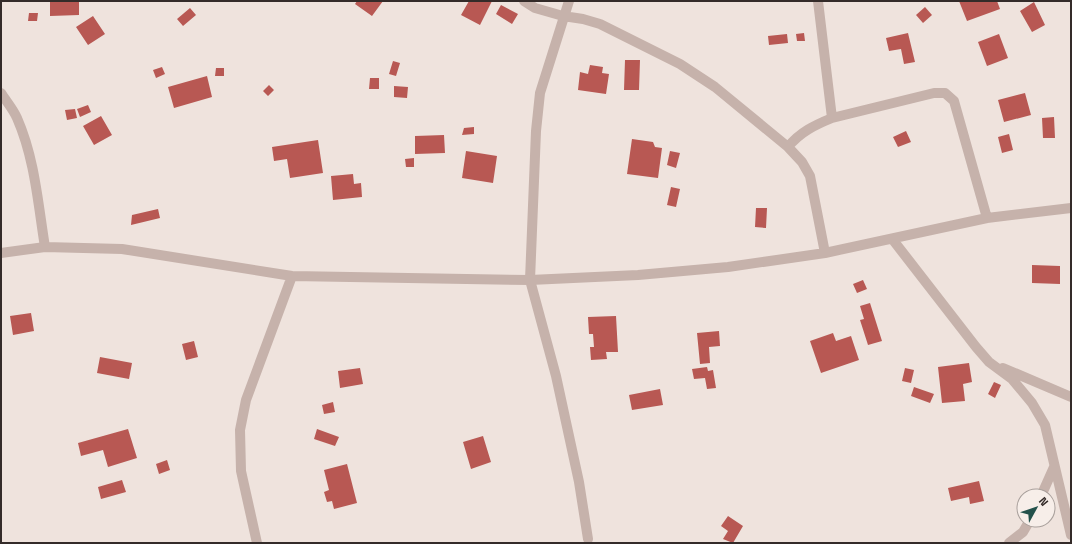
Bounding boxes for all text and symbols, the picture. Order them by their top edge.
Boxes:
north arrow [1016,488,1056,528]
text: N [1036,494,1051,509]

